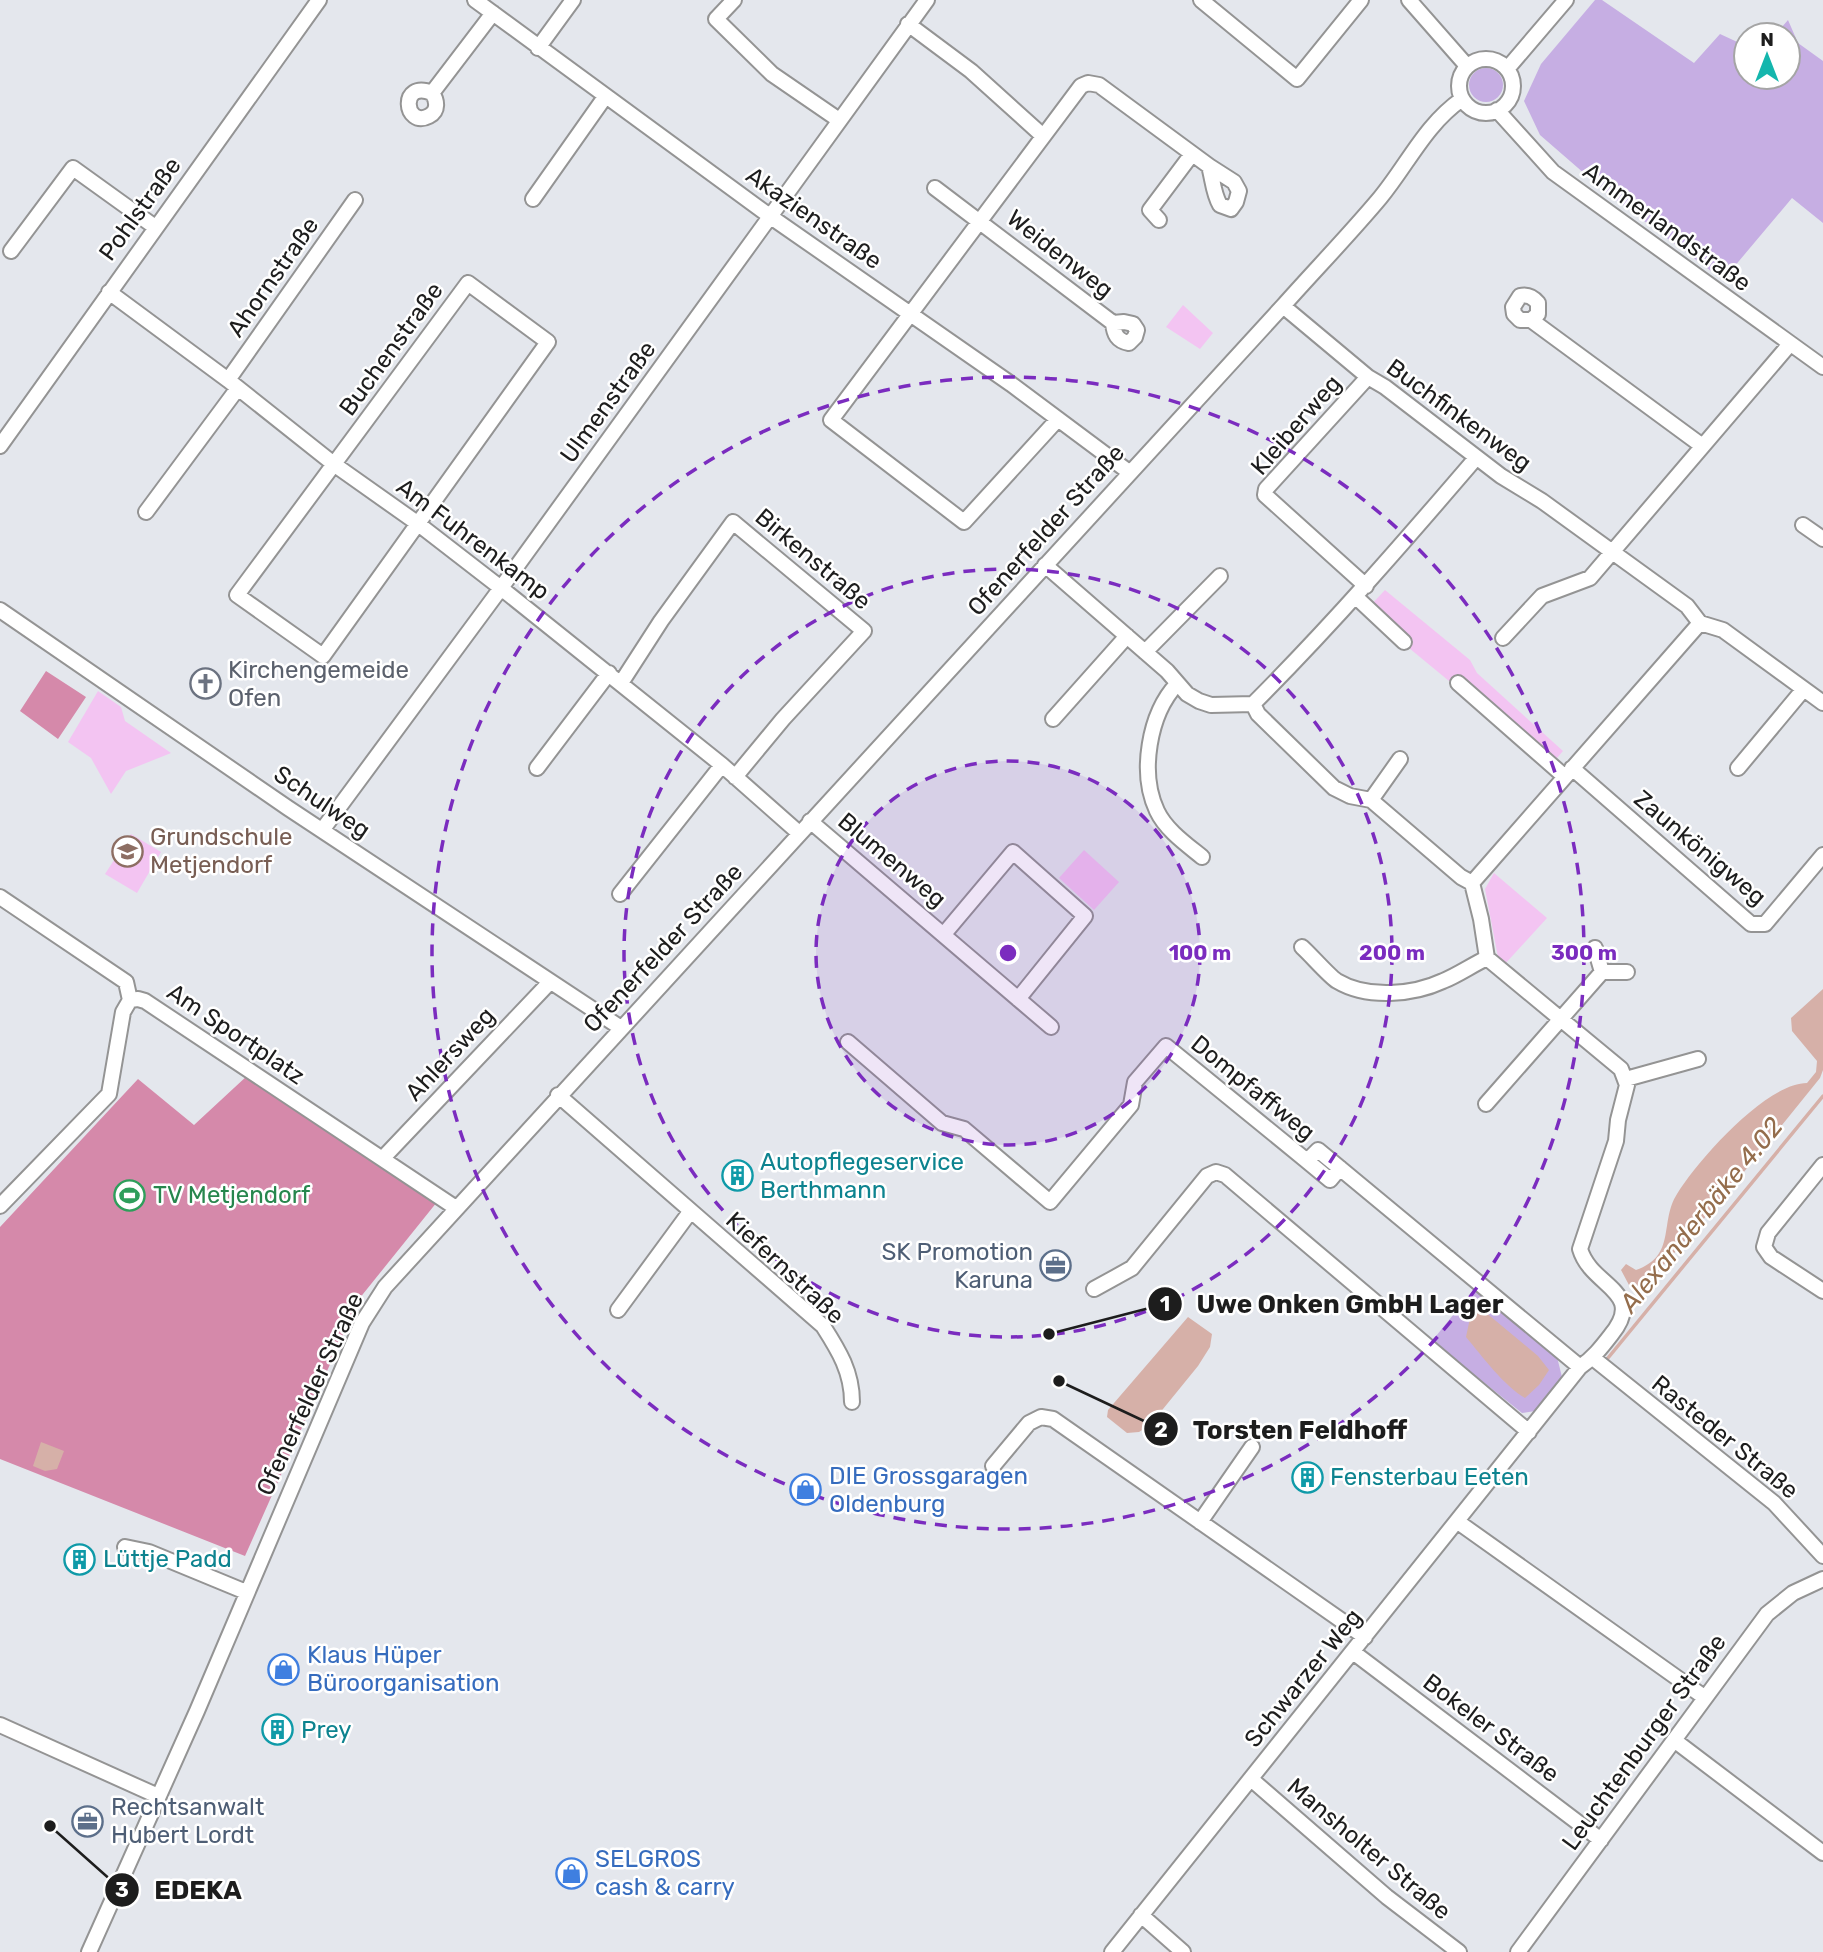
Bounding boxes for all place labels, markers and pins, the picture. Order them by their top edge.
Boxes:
place label: Kirchengemeide Ofen [228,656,409,712]
church icon: Kirchengemeide Ofen [188,667,222,701]
place label: Grundschule Metjendorf [150,823,293,879]
school or university icon: Grundschule Metjendorf [110,834,144,868]
centre of rings [996,941,1020,965]
place label: Autopflegeservice Berthmann [760,1148,964,1204]
building icon: Autopflegeservice Berthmann [720,1159,754,1193]
sports icon: TV Metjendorf [113,1178,147,1212]
place label: TV Metjendorf [153,1181,311,1209]
place label: SK Promotion Karuna [881,1238,1033,1294]
office icon: SK Promotion Karuna [1039,1249,1073,1283]
callout: Uwe Onken GmbH Lager [1148,1280,1518,1327]
callout: Torsten Feldhoff [1144,1406,1421,1453]
building icon: Fensterbau Eeten [1290,1460,1324,1494]
place label: DIE Grossgaragen Oldenburg [829,1462,1028,1518]
place label: Fensterbau Eeten [1330,1463,1529,1491]
shop icon: DIE Grossgaragen Oldenburg [789,1473,823,1507]
building icon: Lüttje Padd [63,1542,97,1576]
place label: Lüttje Padd [103,1545,232,1573]
place label: Klaus Hüper Büroorganisation [307,1641,500,1697]
shop icon: Klaus Hüper Büroorganisation [267,1652,301,1686]
building icon: Prey [261,1713,295,1747]
place label: Prey [301,1716,352,1744]
place label: Rechtsanwalt Hubert Lordt [111,1793,264,1849]
office icon: Rechtsanwalt Hubert Lordt [71,1804,105,1838]
place label: SELGROS cash & carry [595,1845,735,1901]
shop icon: SELGROS cash & carry [555,1856,589,1890]
callout: EDEKA [105,1867,256,1914]

